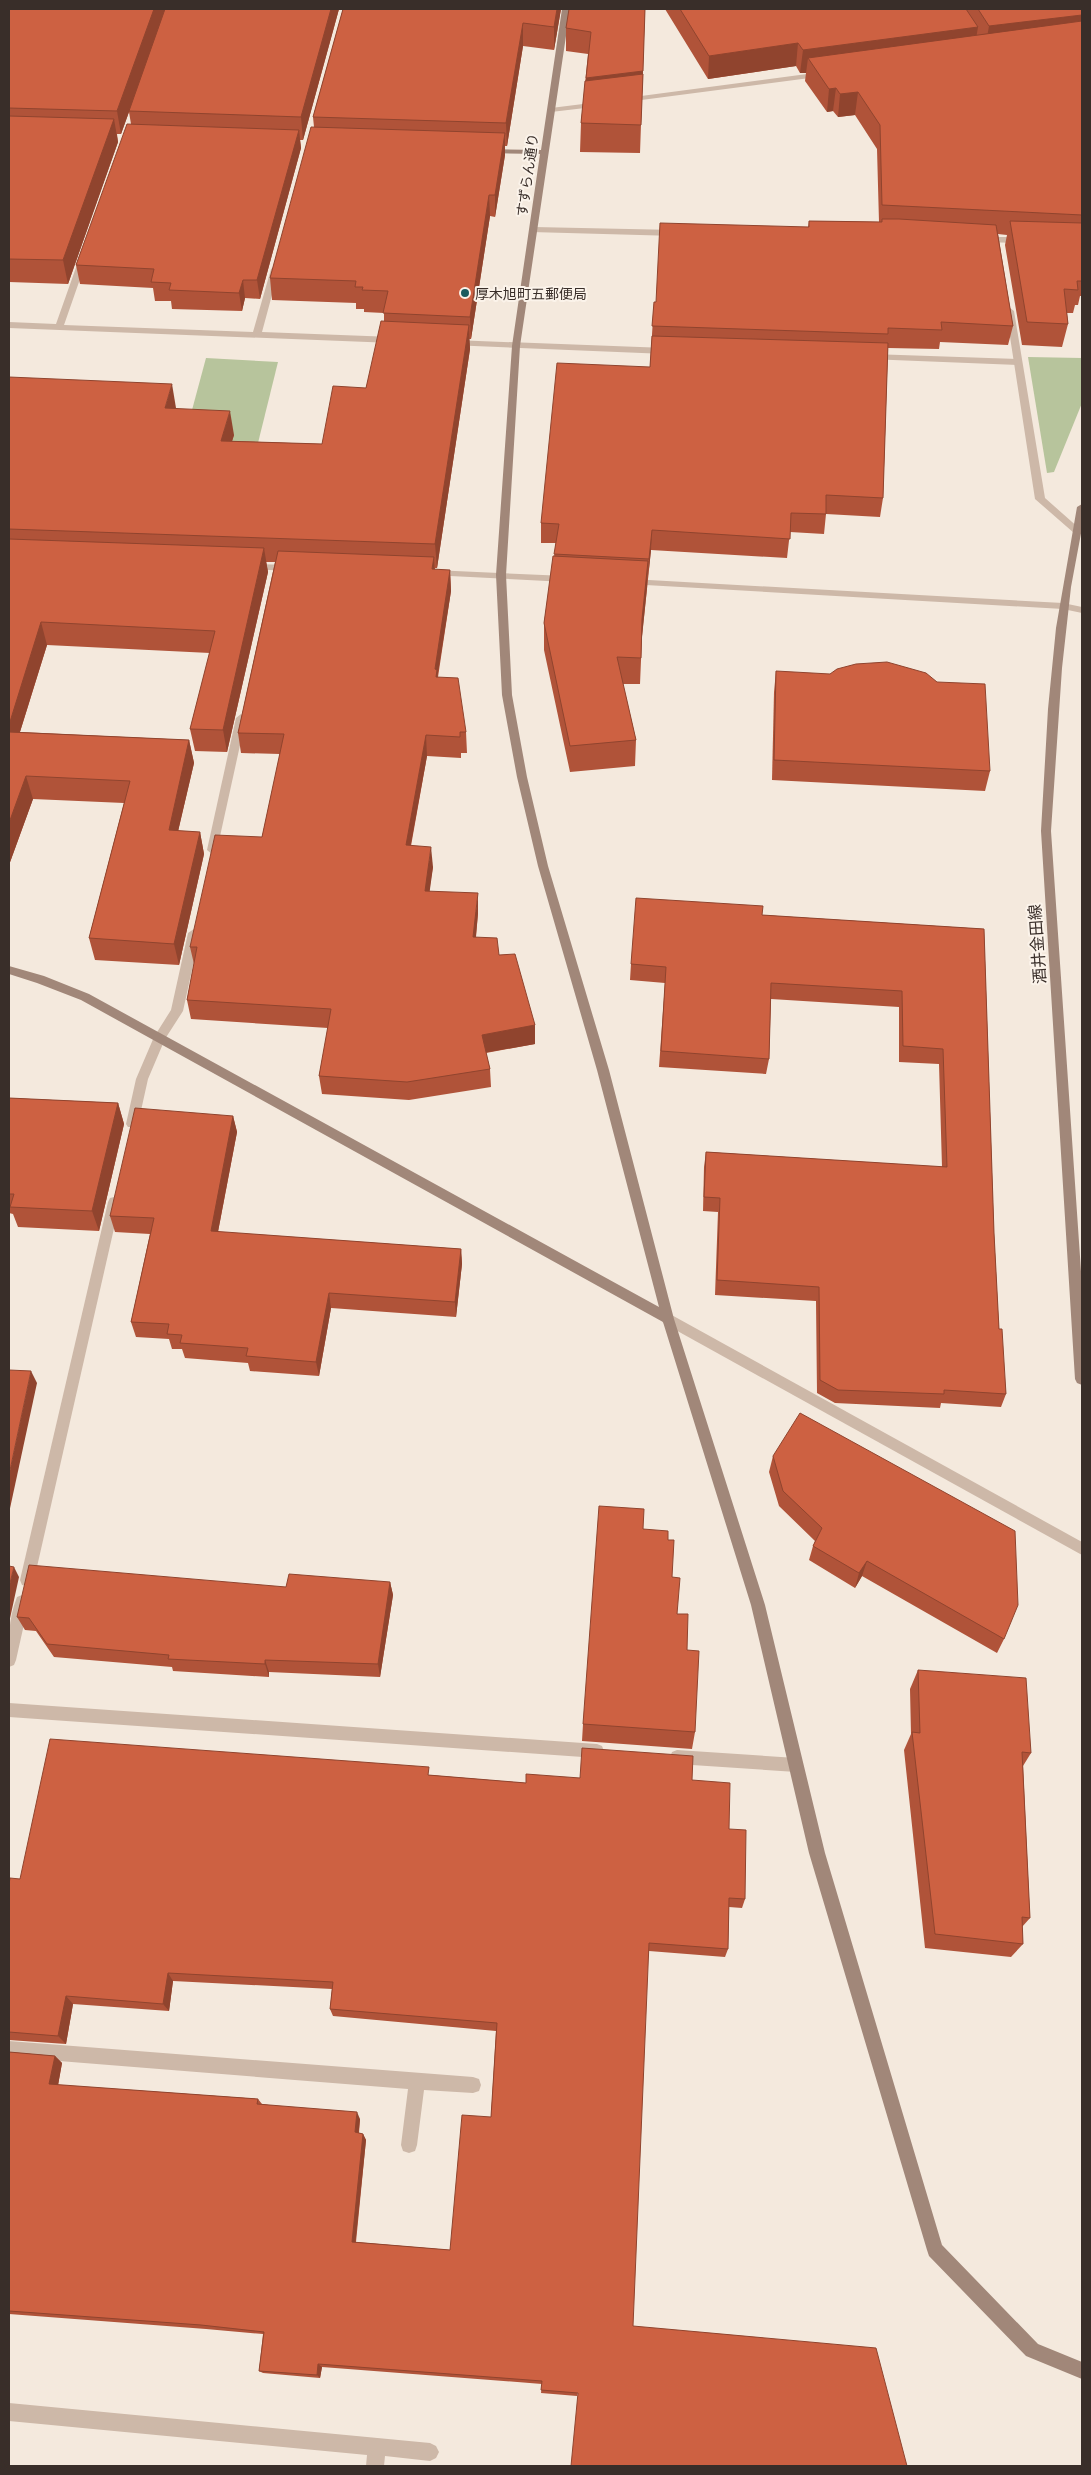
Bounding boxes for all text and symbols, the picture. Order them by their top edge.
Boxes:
street label: すずらん通り [512,132,542,218]
place label: 厚木旭町五郵便局 [475,284,587,303]
marker: 厚木旭町五郵便局 [459,287,471,299]
street label: 酒井金田線 [1023,903,1051,985]

